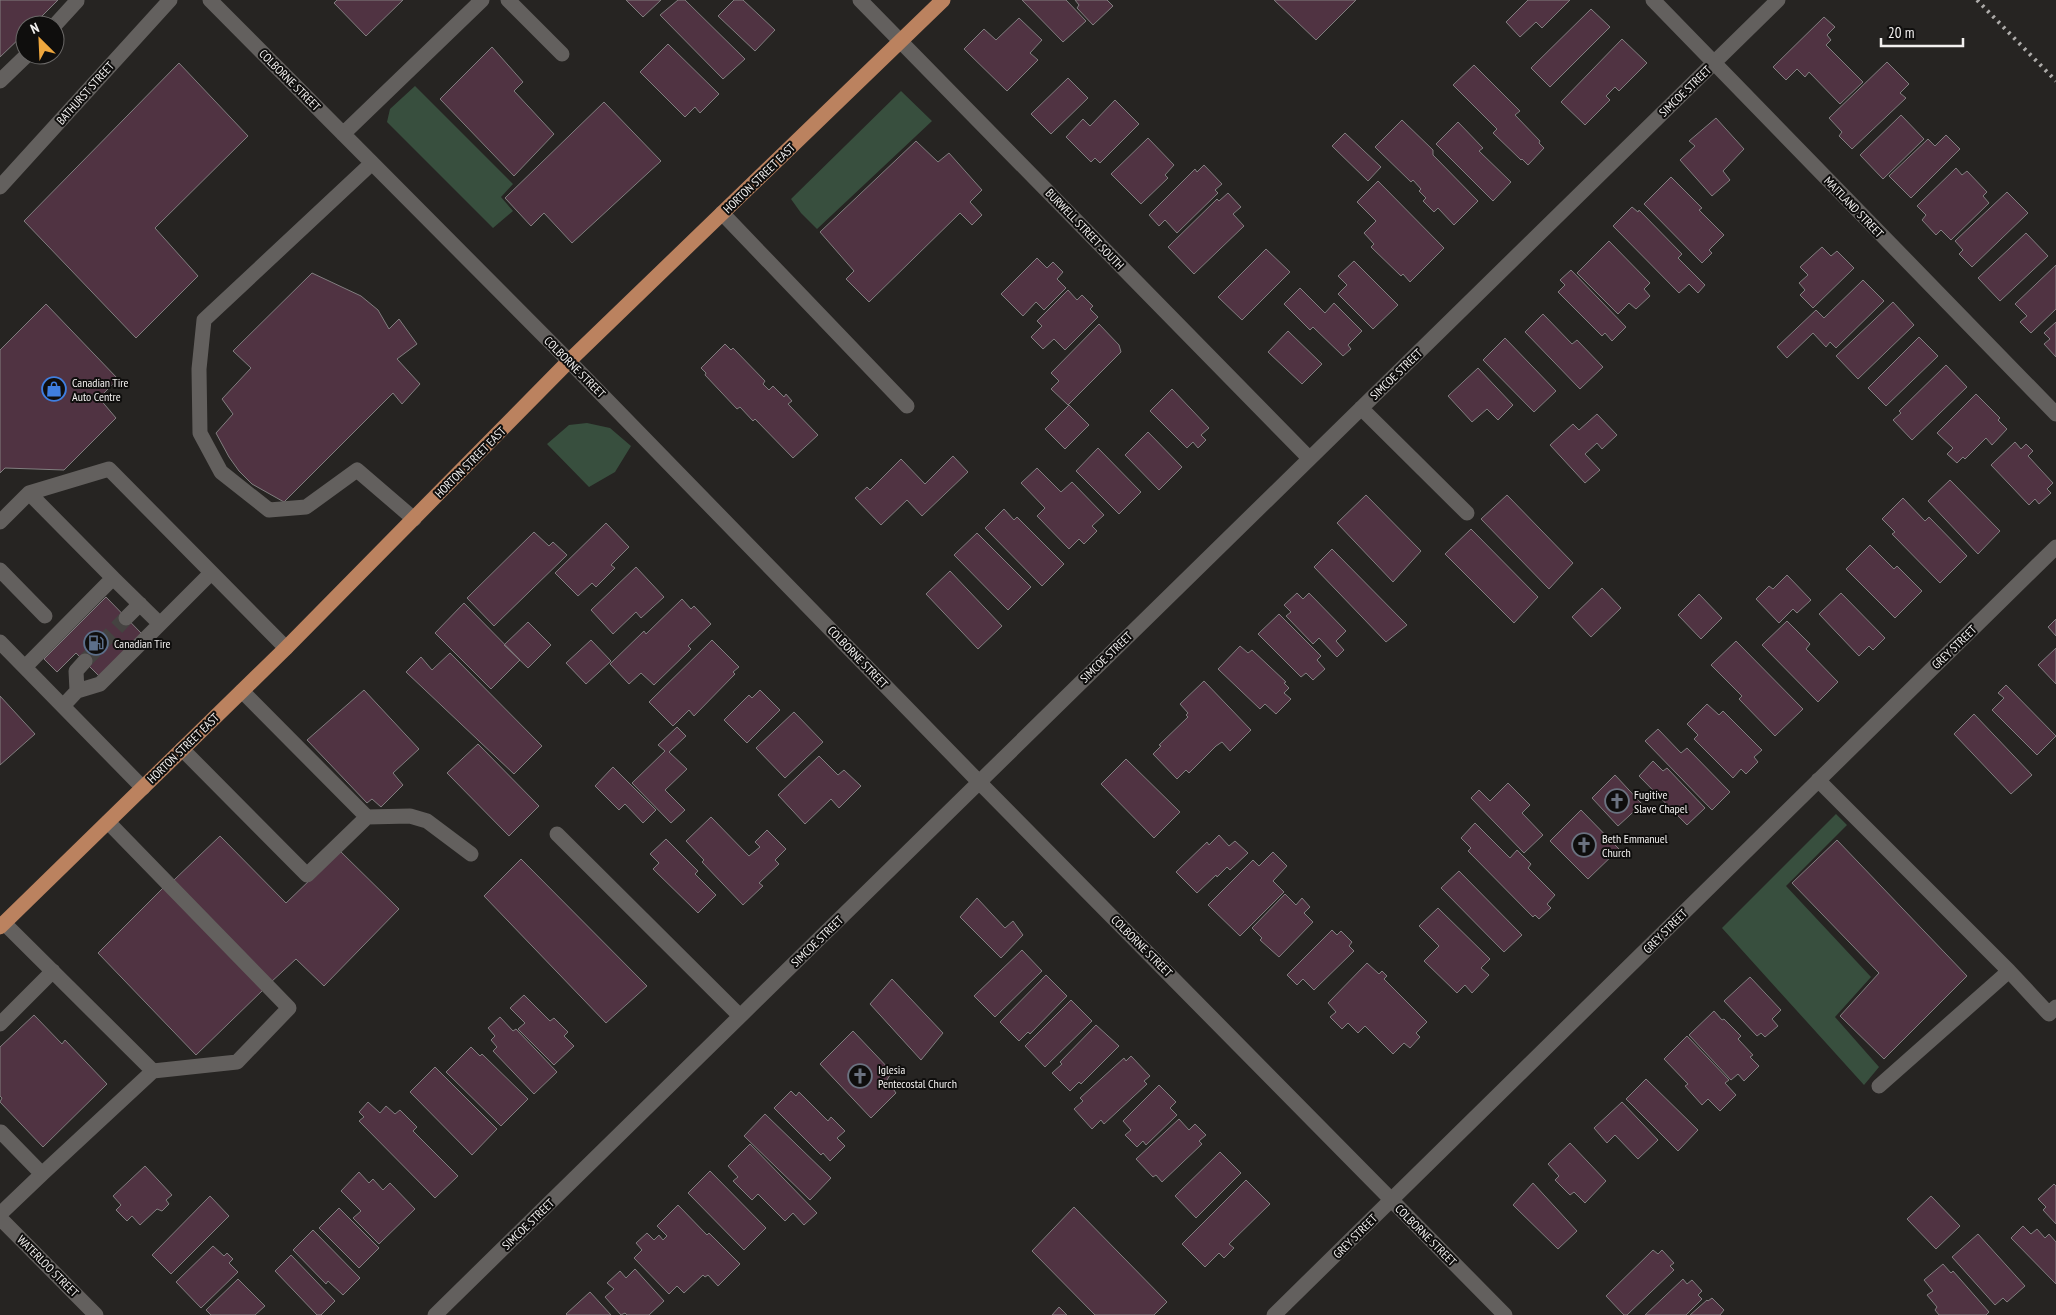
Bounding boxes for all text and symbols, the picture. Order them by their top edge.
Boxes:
north arrow [15,15,65,65]
scale bar [1881,15,1964,47]
text: N [28,18,42,38]
text: 20 m [1888,23,1914,42]
street label: COLBORNE STREET [256,46,324,114]
street label: BATHURST STREET [53,58,117,127]
street label: SIMCOE STREET [1656,62,1715,120]
street label: HORTON STREET EAST [720,139,799,216]
street label: MAITLAND STREET [1821,173,1887,241]
street label: BURWELL STREET SOUTH [1043,186,1127,272]
street label: COLBORNE STREET [541,333,609,401]
street label: SIMCOE STREET [1367,345,1426,403]
place label: Canadian Tire Auto Centre [72,375,129,404]
shop icon: Canadian Tire Auto Centre [41,376,67,402]
street label: HORTON STREET EAST [431,423,509,501]
street label: GREY STREET [1928,622,1980,672]
street label: COLBORNE STREET [825,623,892,692]
street label: SIMCOE STREET [1077,628,1136,686]
fuel station icon: Canadian Tire [83,630,109,656]
place label: Canadian Tire [114,636,171,651]
street label: HORTON STREET EAST [144,709,223,786]
place label: Fugitive Slave Chapel [1634,787,1688,816]
church icon: Fugitive Slave Chapel [1604,788,1630,814]
place label: Beth Emmanuel Church [1602,831,1668,860]
church icon: Beth Emmanuel Church [1571,832,1597,858]
street label: GREY STREET [1640,905,1691,956]
street label: SIMCOE STREET [788,912,847,970]
street label: COLBORNE STREET [1108,912,1176,980]
place label: Iglesia Pentecostal Church [878,1062,957,1091]
church icon: Iglesia Pentecostal Church [847,1063,873,1089]
street label: SIMCOE STREET [499,1195,558,1253]
street label: COLBORNE STREET [1392,1201,1460,1269]
street label: GREY STREET [1330,1210,1381,1261]
street label: WATERLOO STREET [14,1232,82,1300]

